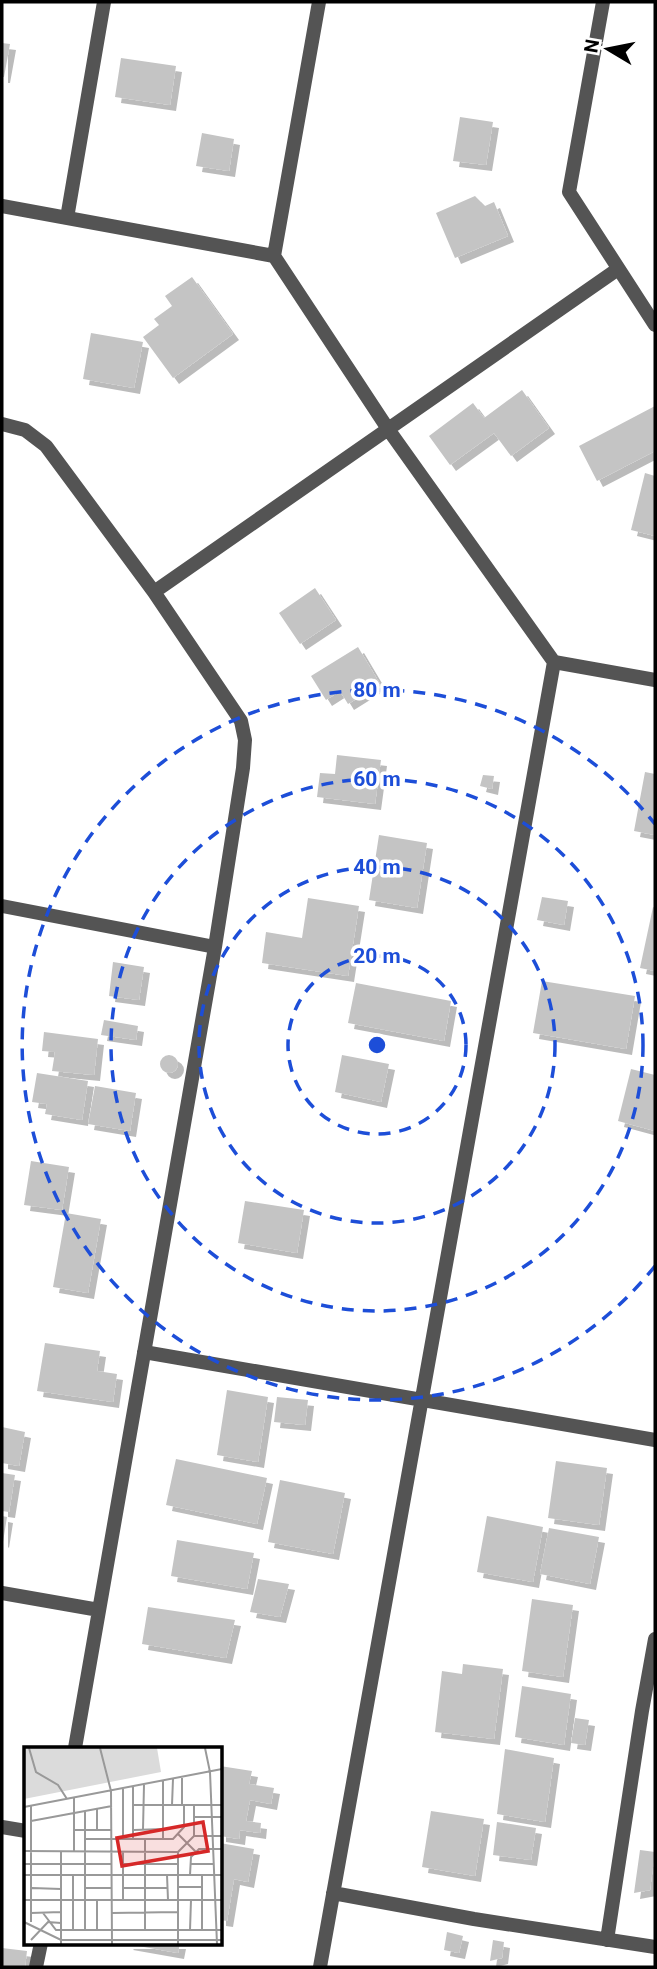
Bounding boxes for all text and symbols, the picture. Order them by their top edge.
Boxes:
north arrow [573,14,643,84]
text: N [579,38,604,55]
text: 80 m [353,678,401,702]
text: 60 m [353,767,401,791]
text: 40 m [353,855,401,879]
text: 20 m [353,944,401,968]
centre of rings [365,1033,389,1057]
inset map [24,1747,222,1944]

